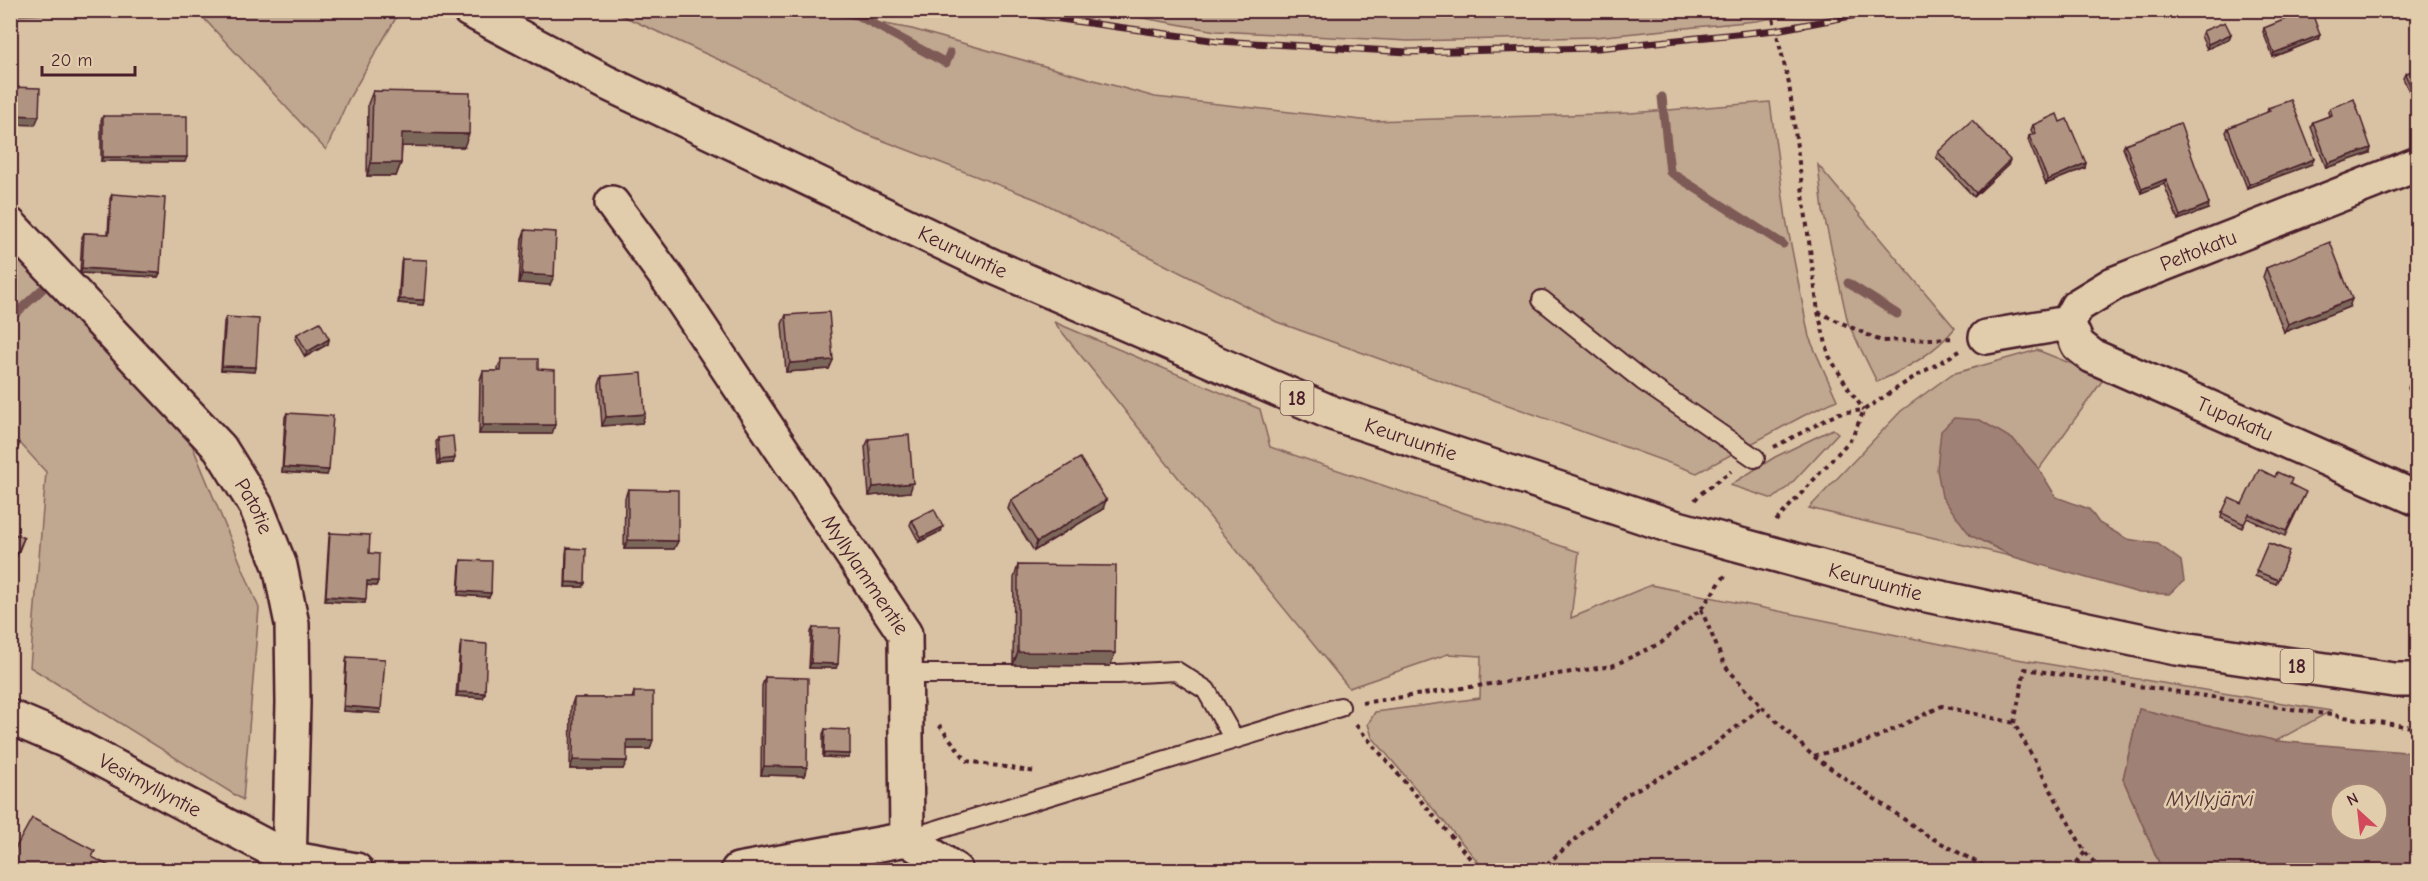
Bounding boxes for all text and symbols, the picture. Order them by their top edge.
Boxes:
scale bar [42,39,135,77]
text: 20 m [51,50,92,71]
street label: Keuruuntie [914,221,1011,283]
street label: Peltokatu [2157,225,2240,276]
road number: 18 [1280,381,1314,415]
street label: Tupakatu [2193,391,2277,446]
street label: Keuruuntie [1362,413,1460,466]
street label: Patotie [230,474,278,537]
street label: Myllylammentie [817,510,914,639]
street label: Keuruuntie [1826,558,1924,606]
road number: 18 [2280,649,2314,683]
street label: Vesimyllyntie [95,749,205,822]
north arrow [2329,782,2389,842]
water label: Myllyjärvi [2165,786,2255,812]
text: N [2344,789,2361,810]

